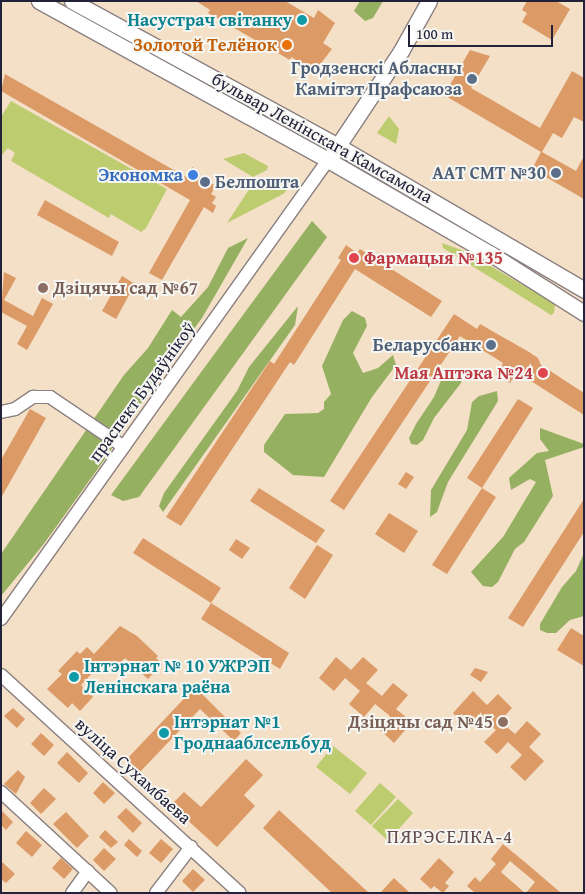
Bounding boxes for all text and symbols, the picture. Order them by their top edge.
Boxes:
place label: Насустрач світанку [127,9,292,31]
marker: Насустрач світанку [296,14,308,26]
scale bar [410,15,555,47]
text: 100 m [416,23,453,44]
place label: Золотой Телёнок [133,34,277,56]
marker: Золотой Телёнок [281,39,293,51]
place label: Гродзенскі Абласны Камітэт Прафсаюза [291,58,462,100]
street label: бульвар Ленінскага Камсамола [208,68,436,208]
marker: Гродзенскі Абласны Камітэт Прафсаюза [466,73,478,85]
place label: ААТ СМТ №30 [432,162,546,184]
place label: Экономка [98,164,183,186]
marker: ААТ СМТ №30 [550,167,562,179]
marker: Экономка [187,169,199,181]
place label: Белпошта [215,171,299,193]
marker: Белпошта [199,176,211,188]
place label: Фармацыя №135 [364,247,503,269]
marker: Фармацыя №135 [348,252,360,264]
place label: Дзіцячы сад №67 [53,277,198,299]
marker: Дзіцячы сад №67 [37,282,49,294]
street label: праспект Будаўнікоў [84,318,200,466]
place label: Беларусбанк [373,334,481,356]
marker: Беларусбанк [485,339,497,351]
place label: Мая Аптэка №24 [394,362,533,384]
marker: Мая Аптэка №24 [537,367,549,379]
place label: Інтэрнат № 10 УЖРЭП Ленінскага раёна [84,656,270,699]
marker: Інтэрнат № 10 УЖРЭП Ленінскага раёна [68,671,80,683]
place label: Дзіцячы сад №45 [348,711,493,733]
place label: Інтэрнат №1 Гроднааблсельбуд [174,712,331,754]
street label: вуліца Сухамбаева [70,713,196,829]
marker: Дзіцячы сад №45 [497,716,509,728]
marker: Інтэрнат №1 Гроднааблсельбуд [158,727,170,739]
district label: ПЯРЭСЕЛКА-4 [385,826,515,848]

